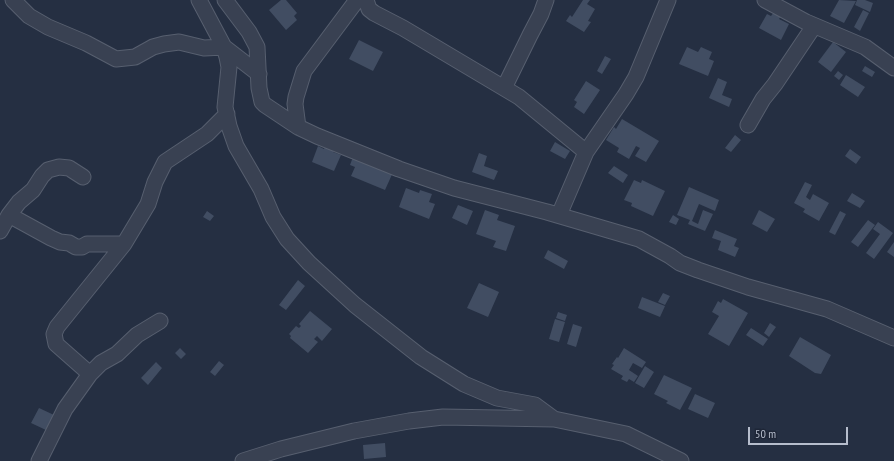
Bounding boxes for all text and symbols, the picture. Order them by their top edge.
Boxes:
scale bar [750,419,850,445]
text: 50 m [755,426,776,441]

